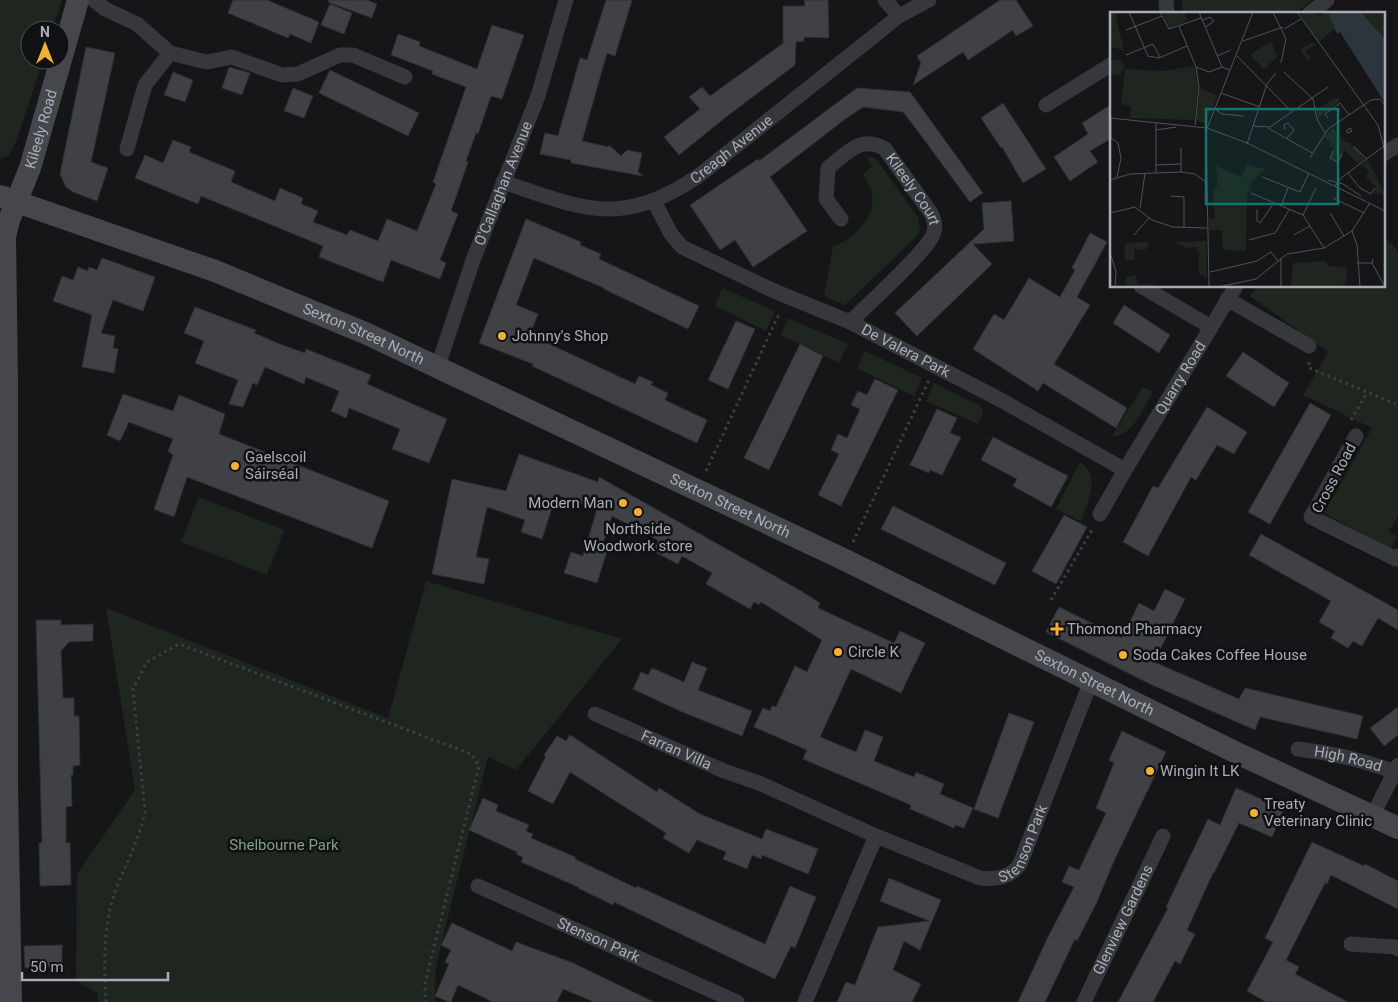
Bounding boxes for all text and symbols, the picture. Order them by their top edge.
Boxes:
inset map [1110,12,1386,288]
north arrow [20,20,70,70]
text: N [40,24,50,40]
street label: Kileely Road [21,87,61,171]
street label: Creagh Avenue [687,111,776,188]
street label: O'Callaghan Avenue [471,119,536,248]
street label: Kileely Court [882,150,944,227]
street label: Sexton Street North [300,299,427,369]
street label: De Valera Park [858,320,954,381]
place label: Johnny's Shop [512,327,609,345]
marker: Johnny's Shop [496,330,508,342]
street label: Quarry Road [1151,338,1209,418]
street label: Cross Road [1308,440,1360,516]
place label: Gaelscoil Sáirséal [245,448,306,483]
marker: Gaelscoil Sáirséal [229,460,241,472]
street label: Sexton Street North [667,470,793,542]
place label: Modern Man [528,494,613,512]
marker: Modern Man [617,497,629,509]
marker: Northside Woodwork store [632,506,644,518]
place label: Northside Woodwork store [584,520,692,555]
place label: Thomond Pharmacy [1067,620,1202,638]
marker: Thomond Pharmacy [1051,623,1063,635]
place label: Circle K [848,643,900,661]
marker: Circle K [832,646,844,658]
street label: Sexton Street North [1032,646,1157,720]
place label: Soda Cakes Coffee House [1133,646,1307,664]
marker: Soda Cakes Coffee House [1117,649,1129,661]
street label: Farran Villa [638,727,714,773]
street label: High Road [1313,742,1384,776]
place label: Wingin It LK [1160,762,1240,780]
marker: Wingin It LK [1144,765,1156,777]
place label: Treaty Veterinary Clinic [1264,795,1372,830]
street label: Stenson Park [996,802,1051,887]
marker: Treaty Veterinary Clinic [1248,807,1260,819]
park label: Shelbourne Park [229,836,339,854]
street label: Glenview Gardens [1089,862,1157,978]
street label: Stenson Park [554,914,643,966]
scale bar [22,950,169,982]
text: 50 m [30,958,64,976]

